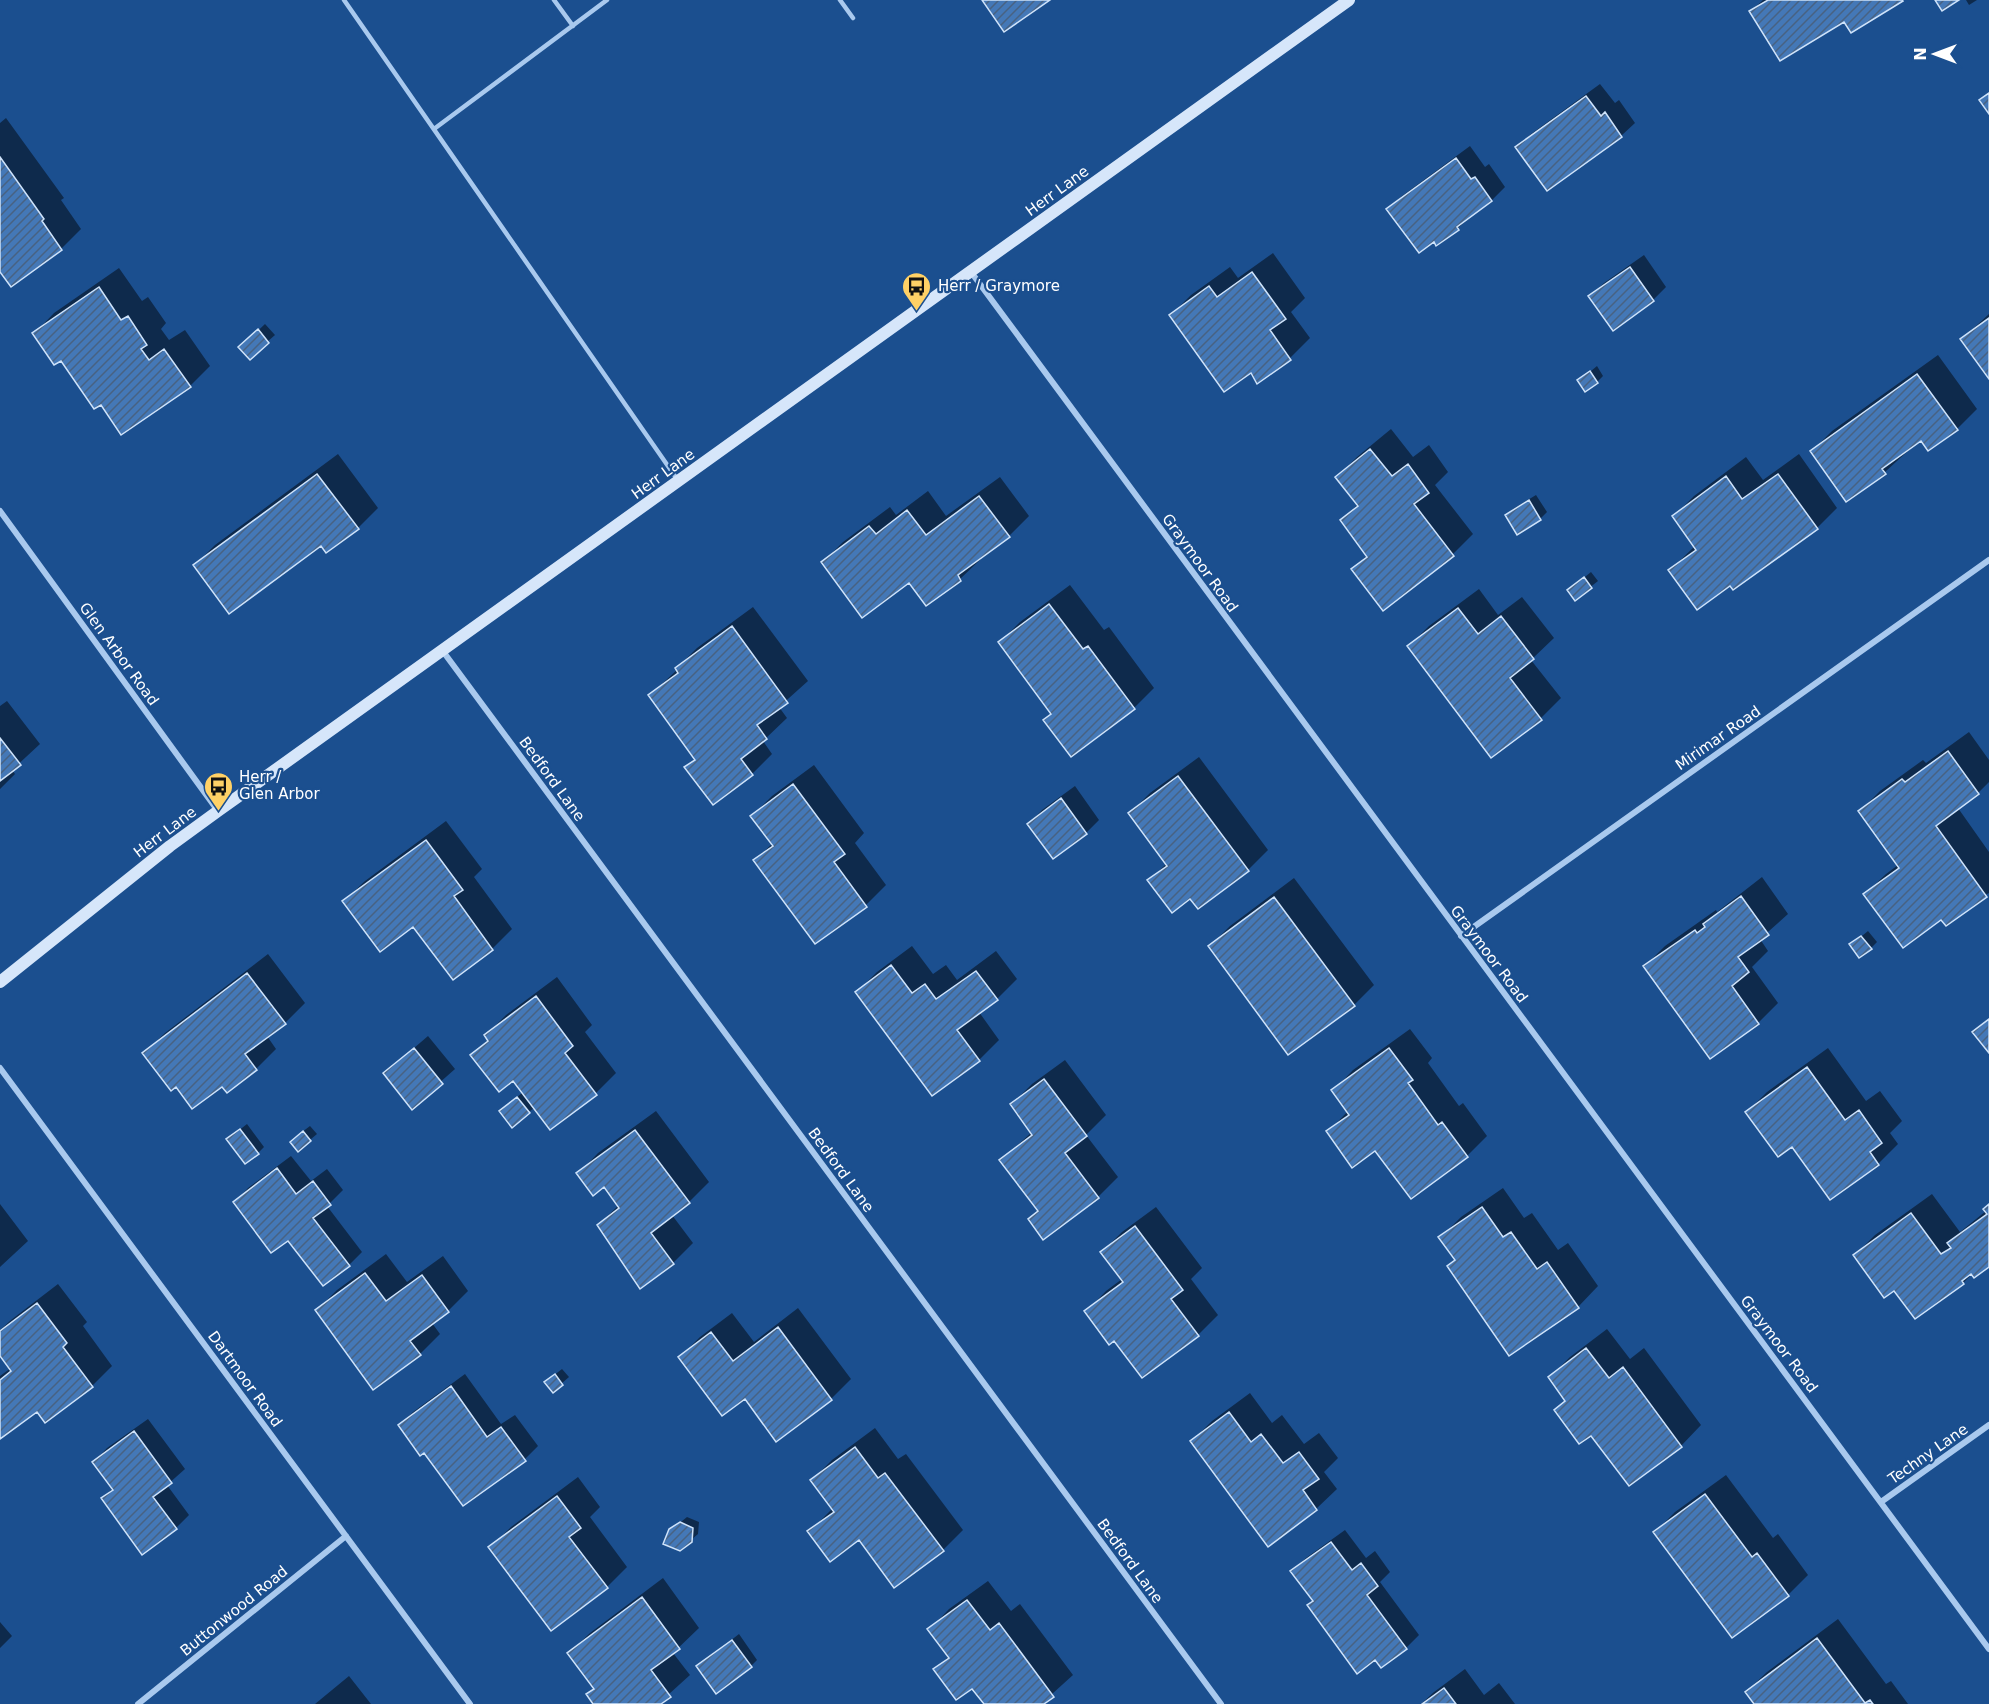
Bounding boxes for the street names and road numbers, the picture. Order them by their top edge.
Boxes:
street label: Herr Lane [1022,162,1092,220]
street label: Herr Lane [628,445,698,503]
street label: Graymoor Road [1158,510,1242,616]
street label: Glen Arbor Road [76,599,162,709]
street label: Mirimar Road [1672,702,1764,774]
street label: Bedford Lane [515,733,589,825]
street label: Herr Lane [130,803,200,861]
street label: Graymoor Road [1446,902,1532,1006]
street label: Bedford Lane [804,1124,878,1216]
street label: Graymoor Road [1736,1292,1822,1396]
street label: Dartmoor Road [204,1327,286,1431]
street label: Techny Lane [1884,1420,1971,1489]
street label: Bedford Lane [1093,1515,1167,1607]
street label: Buttonwood Road [177,1562,291,1660]

